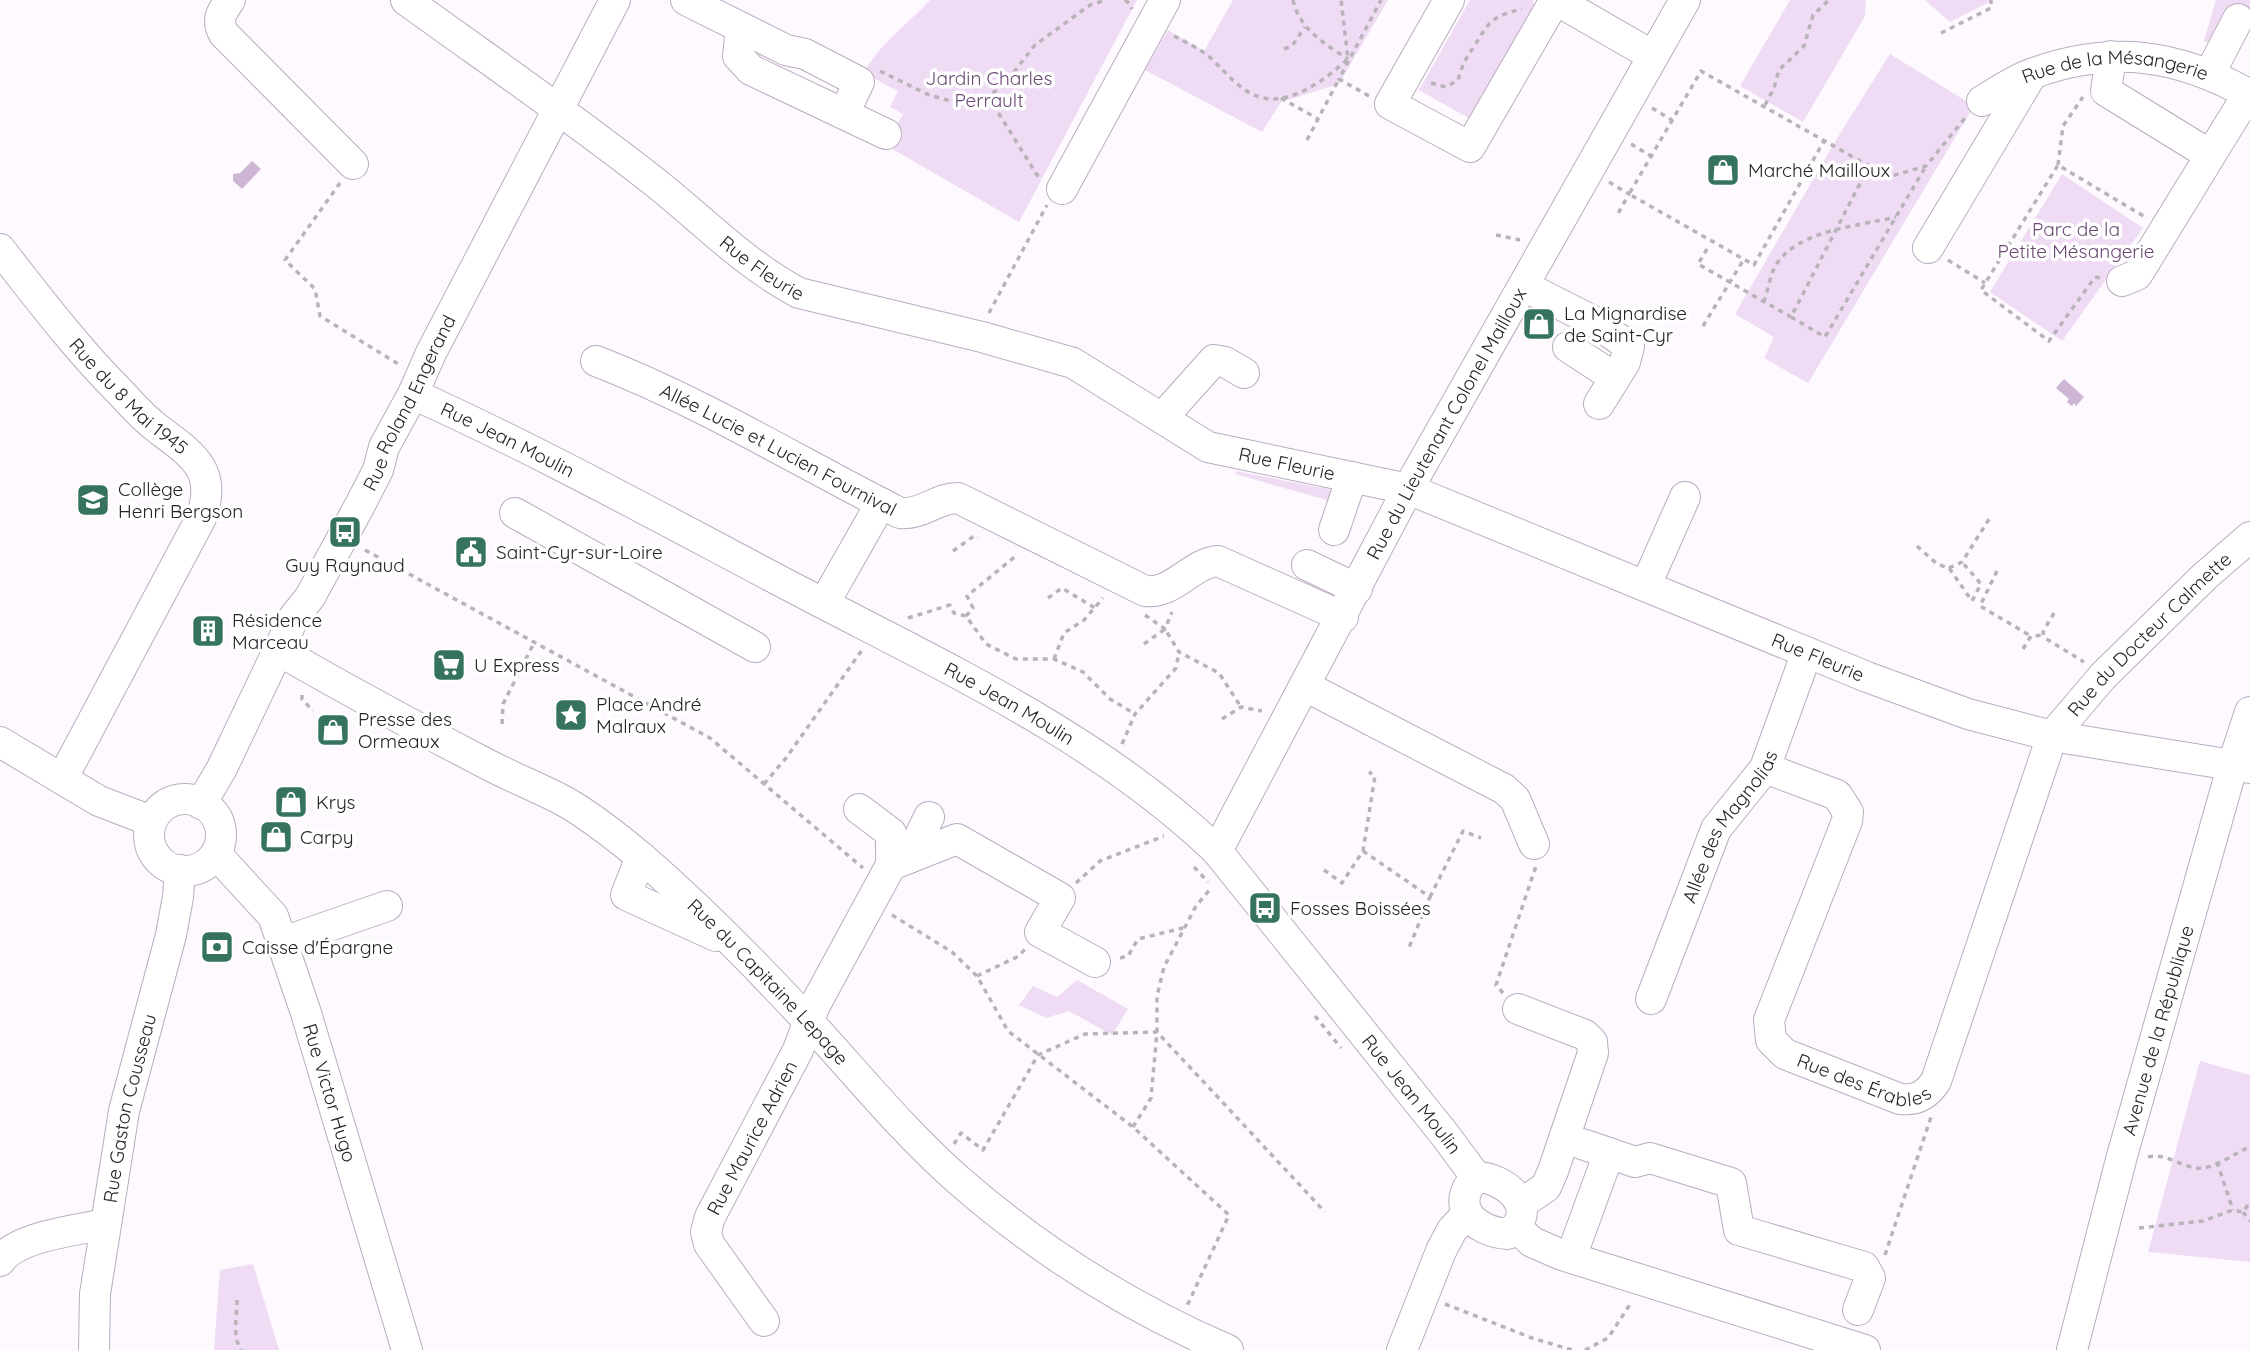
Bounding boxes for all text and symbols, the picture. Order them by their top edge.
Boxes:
street label: Rue de la Mésangerie [2018,45,2212,88]
park label: Jardin Charles Perrault [926,66,1053,112]
shop icon: Marché Mailloux [1704,151,1742,189]
place label: Marché Mailloux [1748,158,1890,182]
park label: Parc de la Petite Mésangerie [1998,217,2154,263]
street label: Rue Fleurie [715,230,808,306]
street label: Rue du Lieutenant Colonel Mailloux [1361,284,1531,564]
place label: La Mignardise de Saint-Cyr [1564,301,1687,347]
shop icon: La Mignardise de Saint-Cyr [1520,305,1558,343]
street label: Rue Roland Engerand [357,311,461,495]
street label: Rue du 8 Mai 1945 [64,333,193,459]
street label: Allée Lucie et Lucien Fournival [656,378,901,521]
street label: Rue Jean Moulin [437,396,579,482]
street label: Rue Fleurie [1236,442,1337,485]
place label: Collège Henri Bergson [118,477,243,523]
school or university icon: Collège Henri Bergson [74,481,112,519]
bus stop icon: Guy Raynaud [326,513,364,551]
public building icon: Saint-Cyr-sur-Loire [452,533,490,571]
place label: Saint-Cyr-sur-Loire [496,540,663,564]
street label: Rue du Docteur Calmette [2062,547,2236,721]
place label: Guy Raynaud [285,553,405,577]
place label: Résidence Marceau [232,608,322,654]
building icon: Résidence Marceau [189,612,227,650]
street label: Rue Fleurie [1768,627,1868,687]
supermarket icon: U Express [430,646,468,684]
place label: U Express [474,653,560,677]
street label: Rue Jean Moulin [940,657,1079,750]
place label: Place André Malraux [596,692,701,738]
place icon: Place André Malraux [552,696,590,734]
place label: Presse des Ormeaux [358,707,452,753]
shop icon: Presse des Ormeaux [314,711,352,749]
street label: Allée des Magnolias [1677,747,1782,906]
shop icon: Krys [272,783,310,821]
place label: Krys [316,790,356,814]
shop icon: Carpy [257,818,295,856]
place label: Carpy [300,825,354,849]
bus stop icon: Fosses Boissées [1246,889,1284,927]
street label: Rue du Capitaine Lepage [683,893,854,1070]
place label: Fosses Boissées [1290,896,1431,920]
street label: Avenue de la République [2116,922,2199,1138]
bank icon: Caisse d'Épargne [198,928,236,966]
place label: Caisse d'Épargne [242,935,393,959]
street label: Rue Gaston Cousseau [98,1011,161,1204]
street label: Rue Victor Hugo [298,1021,362,1165]
street label: Rue Jean Moulin [1357,1029,1467,1158]
street label: Rue des Érables [1794,1048,1936,1112]
street label: Rue Maurice Adrien [701,1056,802,1219]

